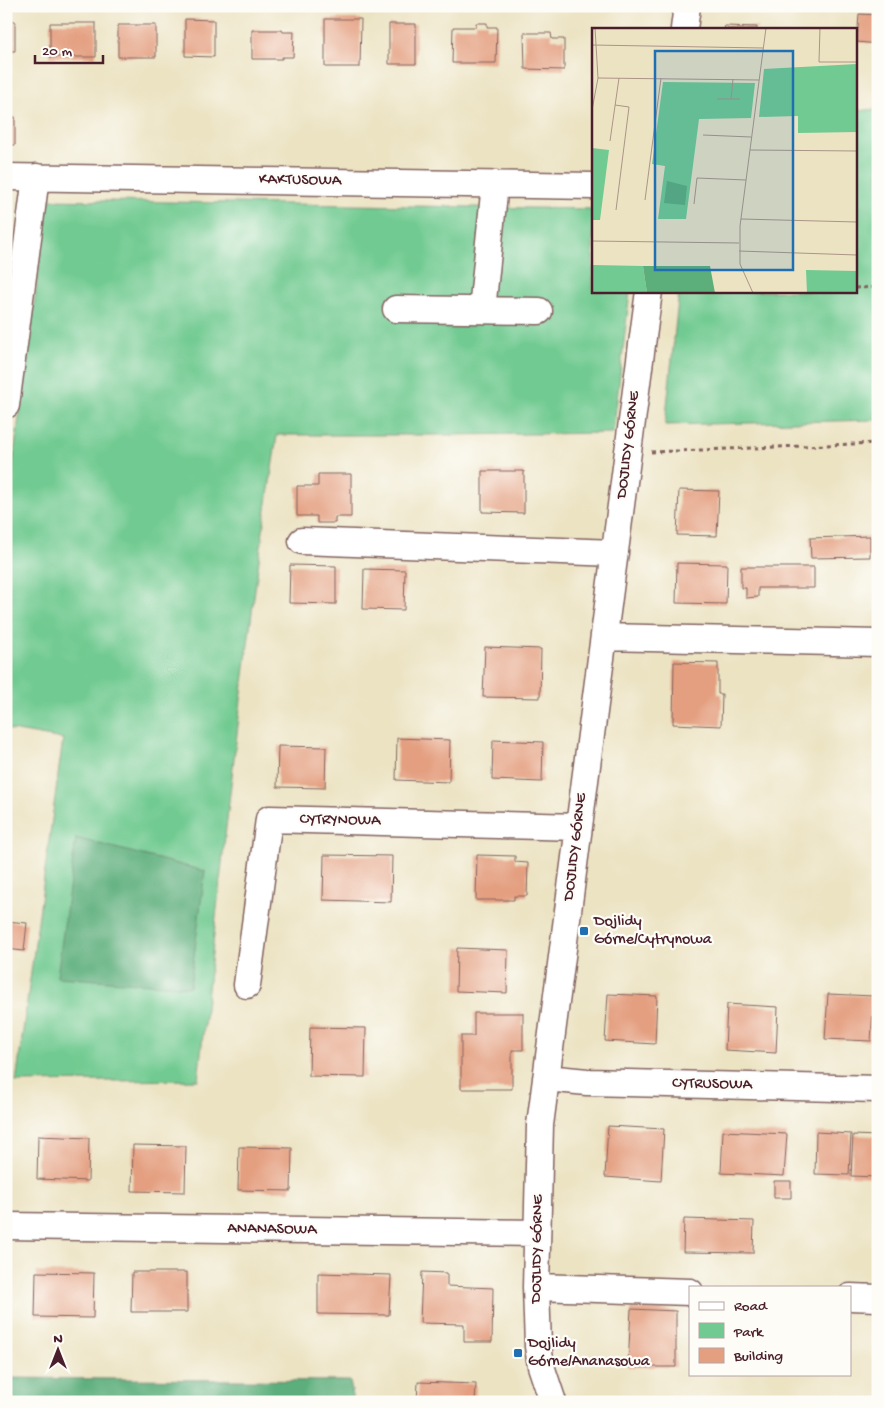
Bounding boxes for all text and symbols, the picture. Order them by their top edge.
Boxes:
inset map [592,28,856,292]
scale bar [35,32,102,64]
text: 20 m [42,43,72,61]
street label: KAKTUSOWA [259,171,343,191]
street label: DOJLIDY GÓRNE [613,389,645,501]
street label: DOJLIDY GÓRNE [560,791,592,903]
street label: CYTRYNOWA [299,811,382,831]
place label: Dojlidy Górne/Cytrynowa [593,913,713,950]
marker: Dojlidy Górne/Cytrynowa [578,925,590,937]
street label: CYTRUSOWA [672,1075,754,1095]
street label: DOJLIDY GÓRNE [528,1194,548,1304]
street label: ANANASOWA [227,1220,318,1240]
legend [689,1286,852,1376]
text: Road [734,1298,768,1316]
text: Park [733,1324,764,1342]
north arrow [32,1326,82,1376]
text: N [53,1331,63,1348]
place label: Dojlidy Górne/Ananasowa [527,1335,651,1372]
marker: Dojlidy Górne/Ananasowa [512,1347,524,1359]
text: Building [733,1348,783,1366]

